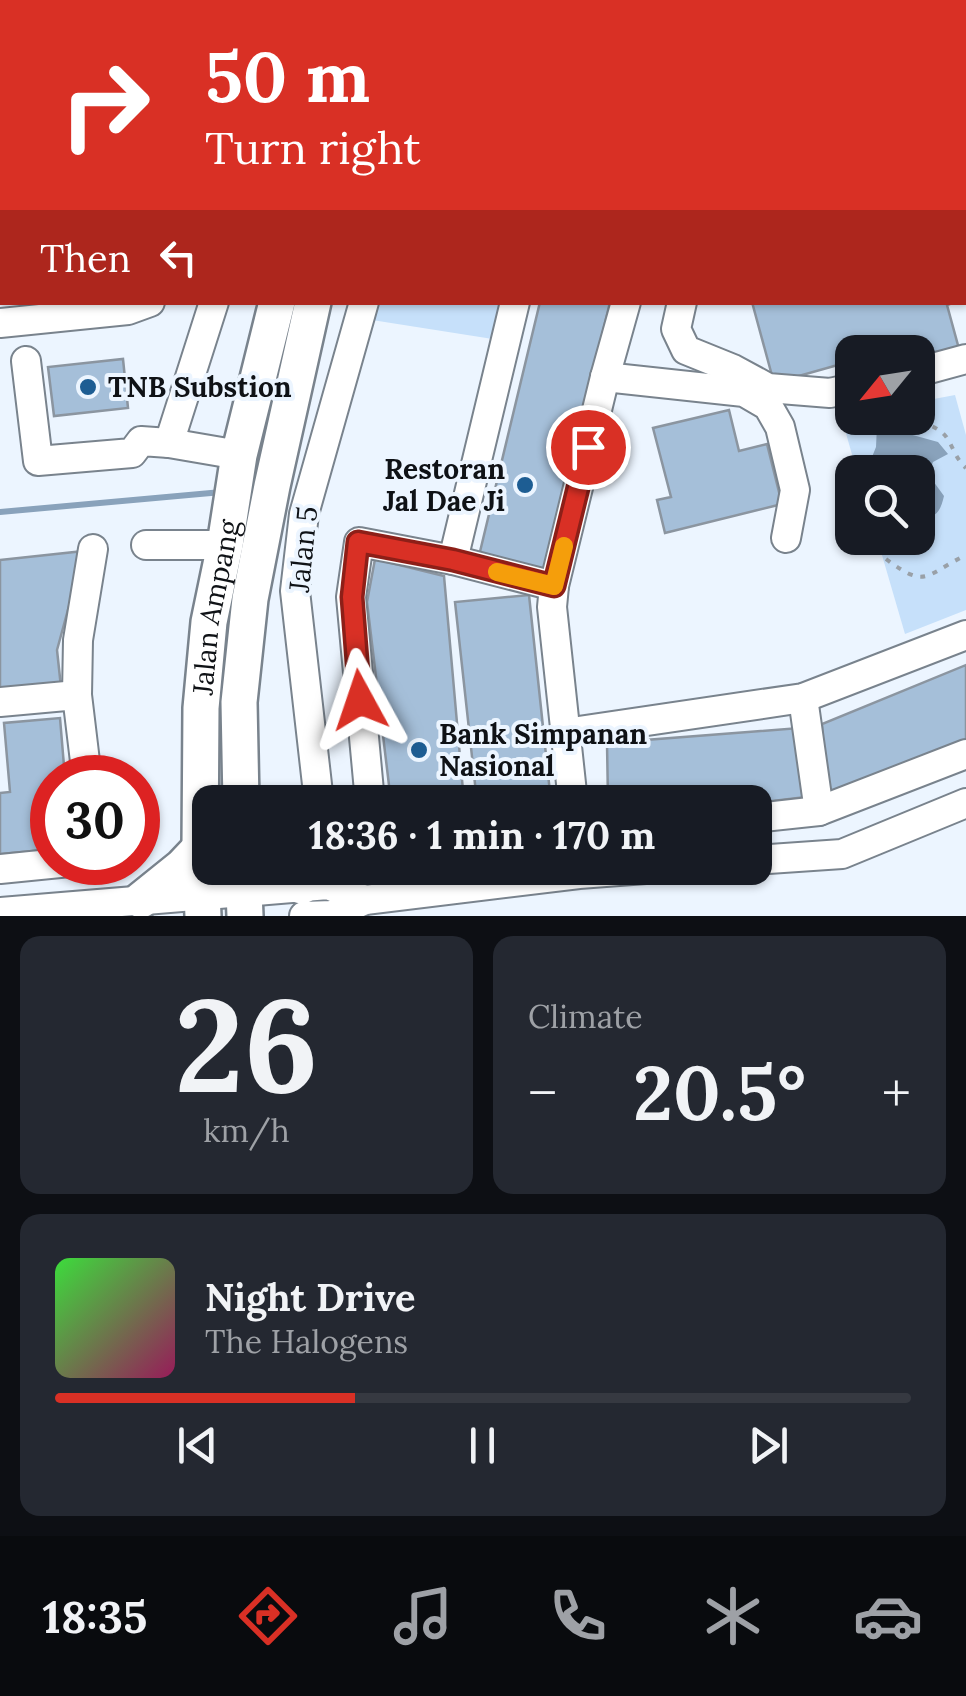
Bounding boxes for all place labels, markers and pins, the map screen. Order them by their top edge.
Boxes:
place label: TNB Substion [108,369,292,405]
marker: TNB Substion [77,376,99,398]
pin [546,405,631,490]
place label: Restoran Jal Dae Ji [383,451,505,519]
marker: Restoran Jal Dae Ji [514,474,536,496]
place label: Bank Simpanan Nasional [439,716,647,784]
marker: Bank Simpanan Nasional [408,739,430,761]

